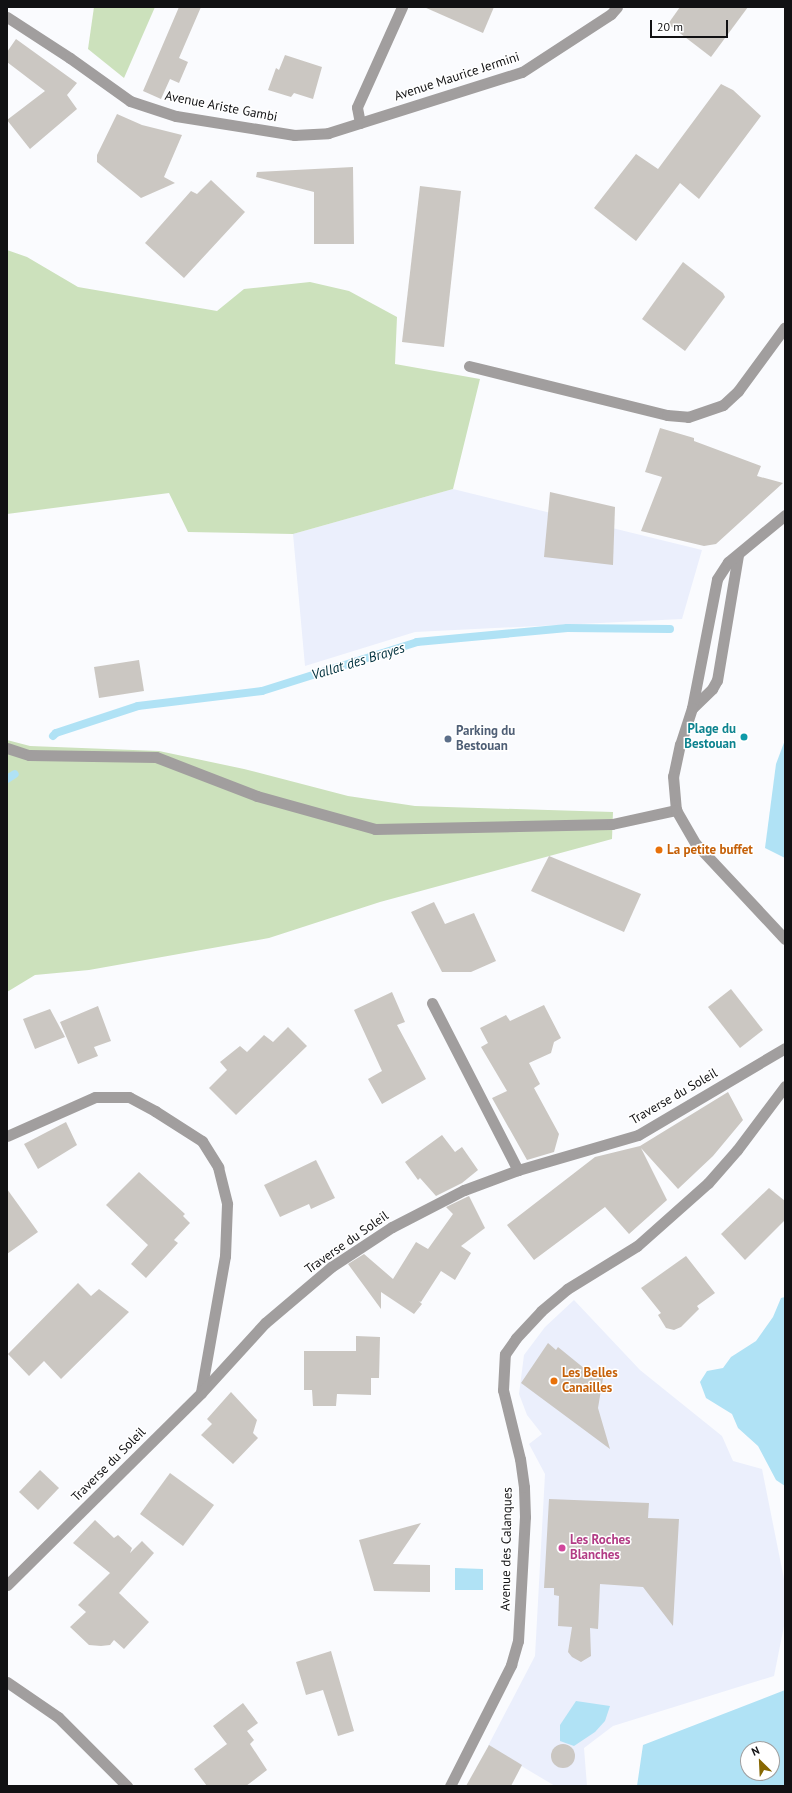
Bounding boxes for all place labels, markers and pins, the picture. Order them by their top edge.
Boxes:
place label: Plage du Bestouan [684,722,736,753]
place label: Parking du Bestouan [456,724,515,755]
marker: Plage du Bestouan [739,732,749,742]
marker: Parking du Bestouan [443,734,453,744]
place label: La petite buffet [667,842,753,858]
marker: La petite buffet [654,845,664,855]
place label: Les Belles Canailles [562,1366,618,1397]
marker: Les Belles Canailles [549,1376,559,1386]
place label: Les Roches Blanches [570,1533,631,1564]
marker: Les Roches Blanches [557,1543,567,1553]

